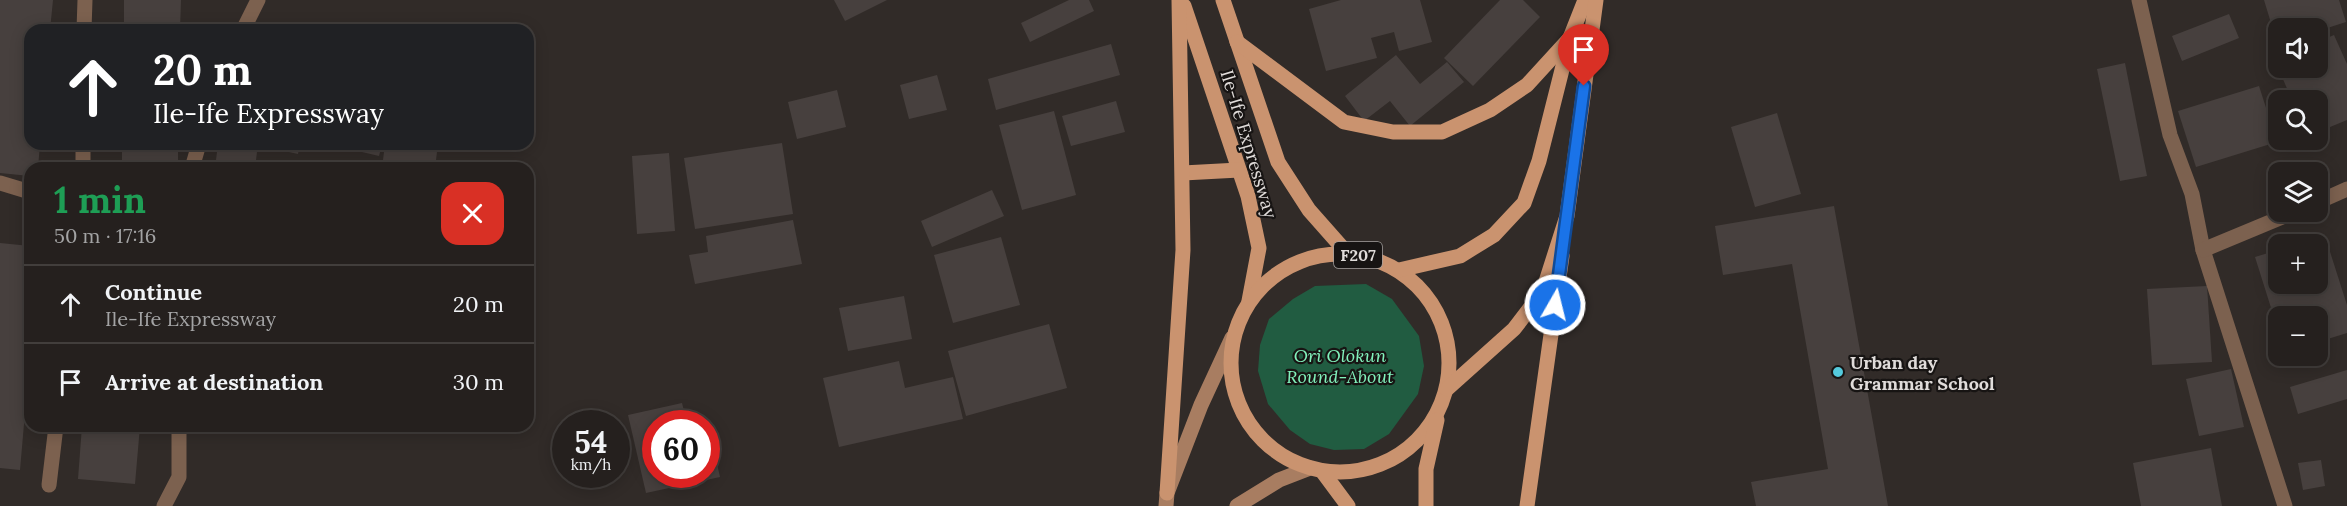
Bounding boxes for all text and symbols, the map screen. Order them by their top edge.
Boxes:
map controls [2268,18,2328,366]
button: sound [2268,18,2328,78]
pin [1558,24,1609,86]
icon: arrive [1567,33,1600,66]
text: 20 m [153,43,252,97]
icon: ahead [54,48,132,126]
street label: Ile-Ife Expressway [1215,67,1283,221]
button: search [2268,90,2328,150]
text: Ile-Ife Expressway [153,96,384,130]
button: layers [2268,162,2328,222]
text: 1 min [54,177,146,223]
button: close [441,182,504,245]
text: 50 m · 17:16 [54,223,156,248]
button: + [2268,234,2328,294]
road number: F207 [1334,242,1382,268]
position arrow [1523,273,1587,337]
text: Continue [105,278,202,306]
icon: ahead [54,288,87,321]
text: 20 m [453,290,504,318]
text: Ile-Ife Expressway [105,306,276,331]
button: − [2268,306,2328,366]
park label: Ori Olokun Round-About [1286,344,1394,388]
place label: Urban day Grammar School [1850,351,1995,395]
marker: Urban day Grammar School [1831,365,1845,379]
icon: arrive [54,366,87,399]
text: Arrive at destination [105,368,323,396]
text: 30 m [453,368,504,396]
speed limit sign: 60 [642,410,720,488]
text: 54 [575,423,607,461]
text: km/h [571,455,611,474]

